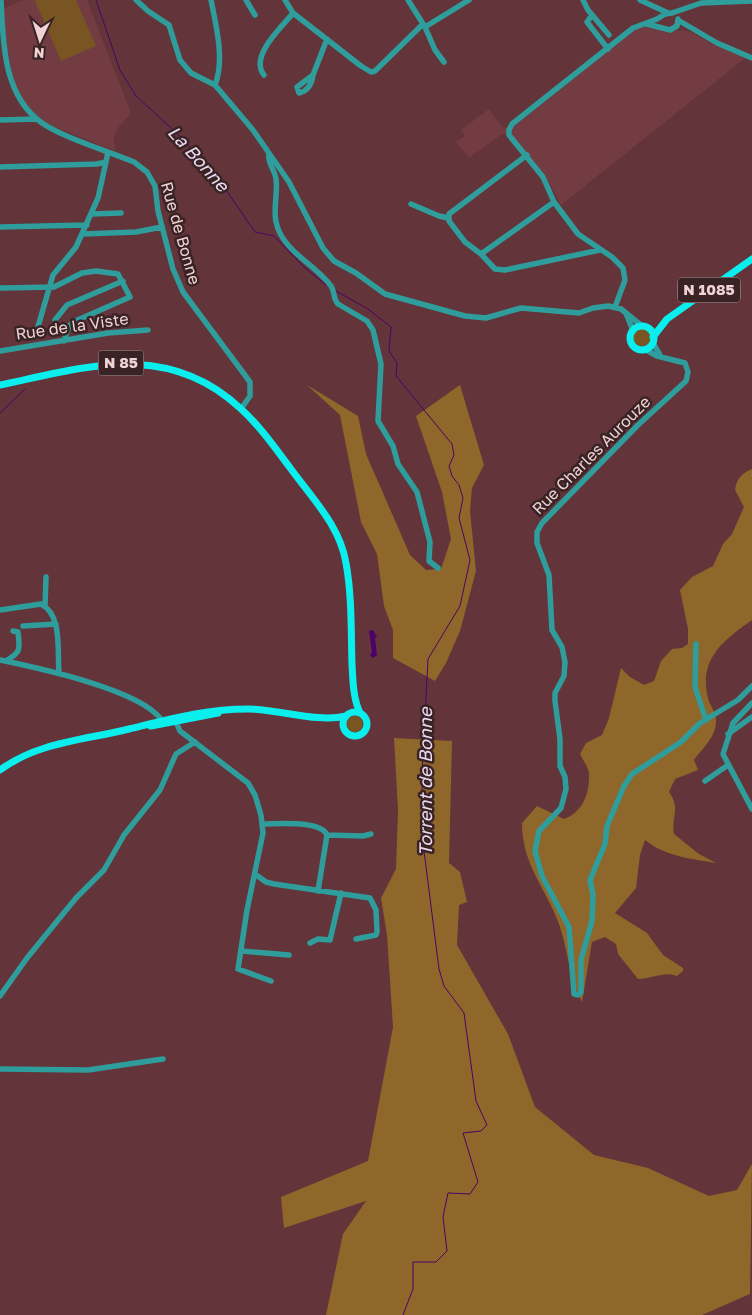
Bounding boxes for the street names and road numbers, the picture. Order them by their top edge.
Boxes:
street label: Rue de Bonne [157,179,205,287]
road number: N 1085 [678,278,740,302]
street label: Rue de la Viste [14,308,130,344]
road number: N 85 [98,350,144,376]
street label: Rue Charles Aurouze [528,392,654,518]

